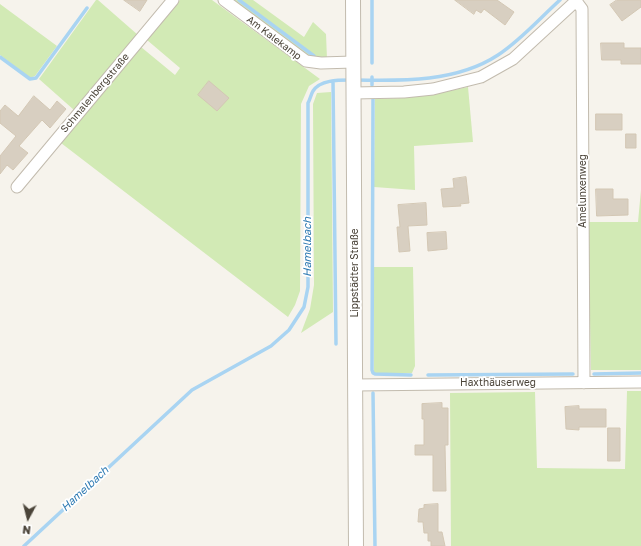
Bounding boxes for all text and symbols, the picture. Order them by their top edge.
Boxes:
street label: Am Kalekamp [244,13,304,63]
street label: Schmalenbergstraße [58,51,132,135]
street label: Amelunxenweg [577,154,589,228]
water label: Hamelbach [301,217,315,277]
street label: Lippstädter Straße [349,228,361,318]
street label: Haxthäuserweg [460,377,536,389]
water label: Hamelbach [59,464,111,514]
north arrow [8,498,48,538]
text: N [22,523,31,537]

